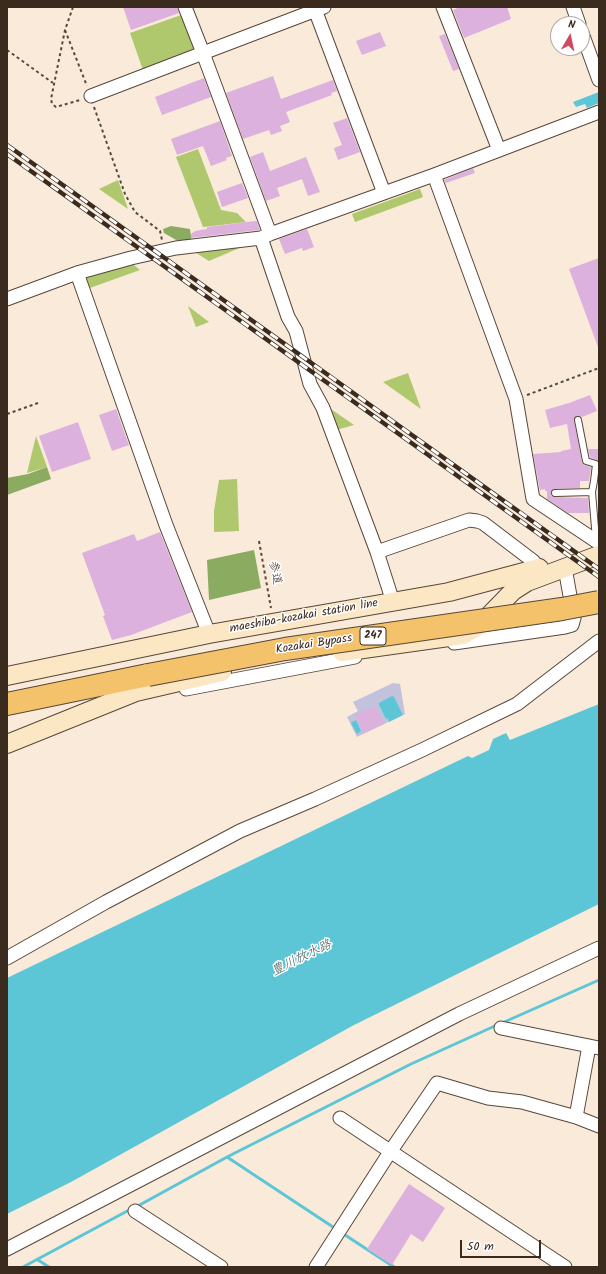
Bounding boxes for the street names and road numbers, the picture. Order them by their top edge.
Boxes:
street label: 参道 [265,560,283,586]
street label: maeshiba-kozakai station line [229,597,379,637]
road number: 247 [360,627,386,645]
street label: Kozakai Bypass [275,632,353,658]

